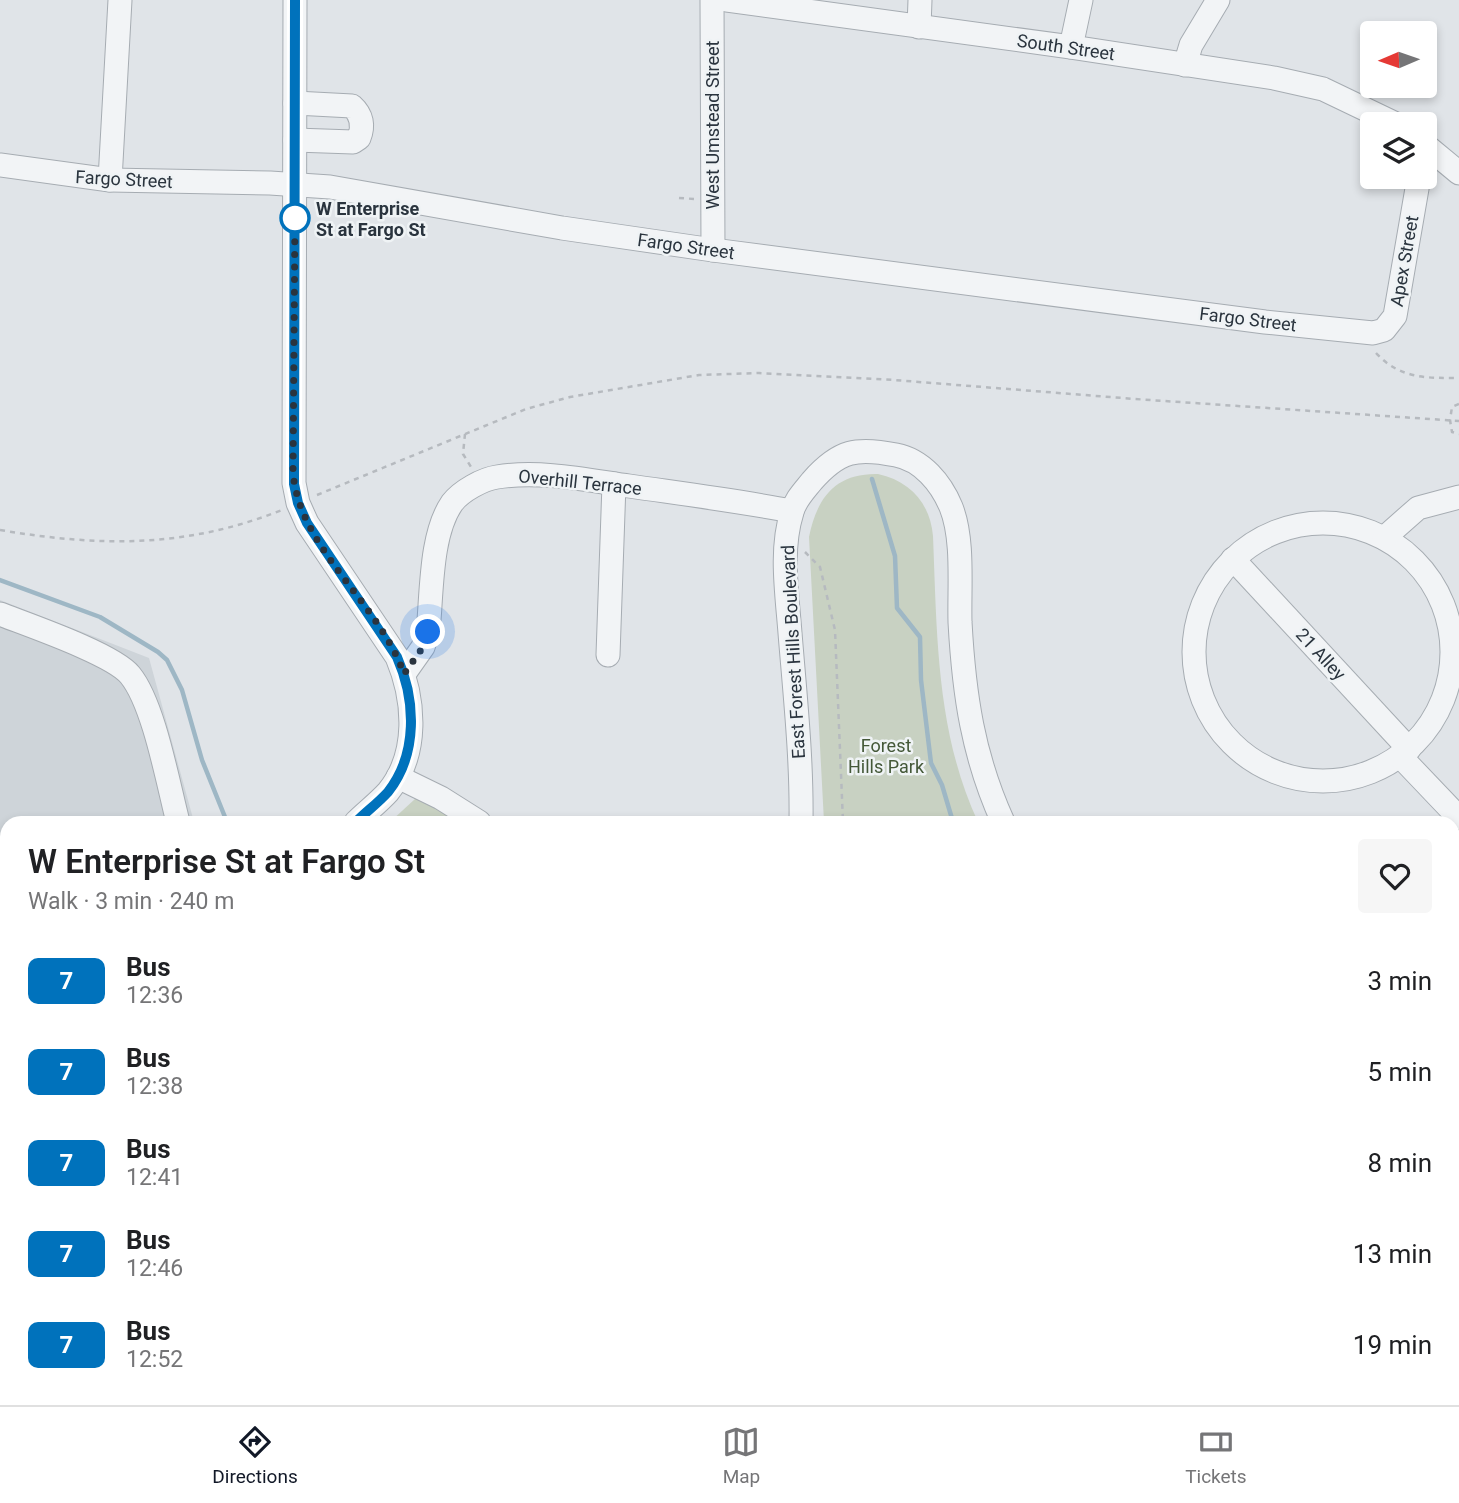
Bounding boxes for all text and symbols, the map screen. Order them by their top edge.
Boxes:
north arrow [1360,21,1437,98]
map controls [1360,21,1437,189]
street label: South Street [1016,30,1116,64]
street label: West Umstead Street [702,40,723,209]
button: layers [1360,112,1437,189]
street label: Fargo Street [75,166,173,192]
place label: W Enterprise St at Fargo St [316,198,426,240]
marker: W Enterprise St at Fargo St [280,203,310,233]
street label: Apex Street [1386,214,1422,308]
street label: Fargo Street [636,229,736,263]
street label: Fargo Street [1198,303,1298,335]
street label: Overhill Terrace [517,465,643,499]
street label: East Forest Hills Boulevard [777,544,809,760]
your location [410,614,445,649]
street label: 21 Alley [1292,624,1351,685]
park label: Forest Hills Park [848,735,925,777]
button: heart [1358,839,1432,913]
text: W Enterprise St at Fargo St [28,842,425,881]
text: Walk · 3 min · 240 m [28,888,234,915]
text: Bus [126,952,171,982]
text: 3 min [1367,966,1432,996]
text: 7 [60,967,73,995]
text: 12:36 [126,982,183,1009]
text: Bus [126,1043,171,1073]
text: 5 min [1367,1057,1432,1087]
text: 7 [60,1058,73,1086]
text: 12:38 [126,1073,183,1100]
text: Bus [126,1134,171,1164]
text: 8 min [1367,1148,1432,1178]
text: 7 [60,1149,73,1177]
text: 12:41 [126,1164,183,1191]
text: Bus [126,1225,171,1255]
text: 13 min [1353,1239,1432,1269]
text: 7 [60,1240,73,1268]
text: 12:46 [126,1255,183,1282]
text: Bus [126,1316,171,1346]
text: 19 min [1353,1330,1432,1360]
text: 7 [60,1331,73,1359]
text: 12:52 [126,1346,183,1373]
tab: Directions [212,1423,298,1488]
tab: Map [722,1423,760,1488]
tab: Tickets [1185,1423,1247,1488]

